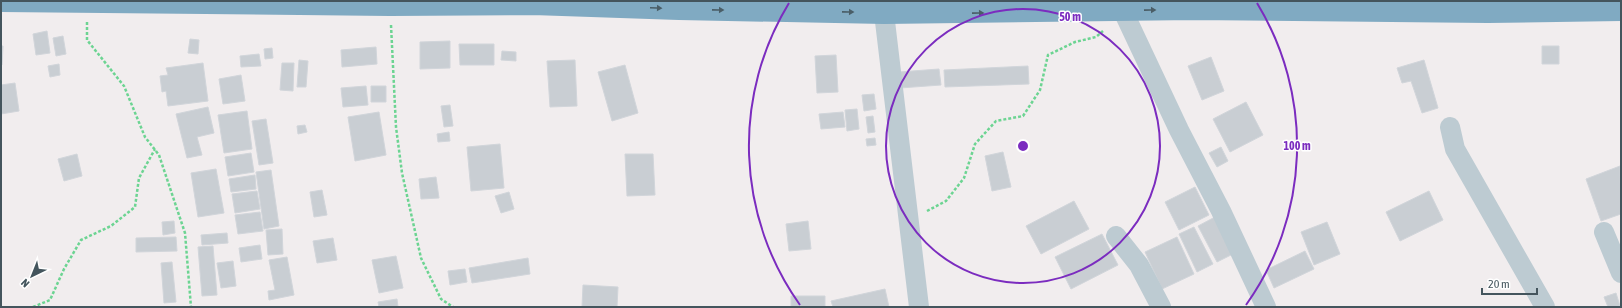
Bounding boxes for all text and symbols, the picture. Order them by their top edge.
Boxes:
one-way arrow [650,5,662,12]
one-way arrow [712,7,725,13]
one-way arrow [1144,7,1157,13]
one-way arrow [842,9,854,16]
one-way arrow [972,10,985,16]
text: 50 m [1059,10,1081,24]
centre of rings [1016,139,1030,153]
text: 100 m [1283,139,1311,153]
north arrow [12,256,52,296]
scale bar [1482,270,1537,296]
text: N [19,277,32,290]
text: 20 m [1488,277,1510,291]

